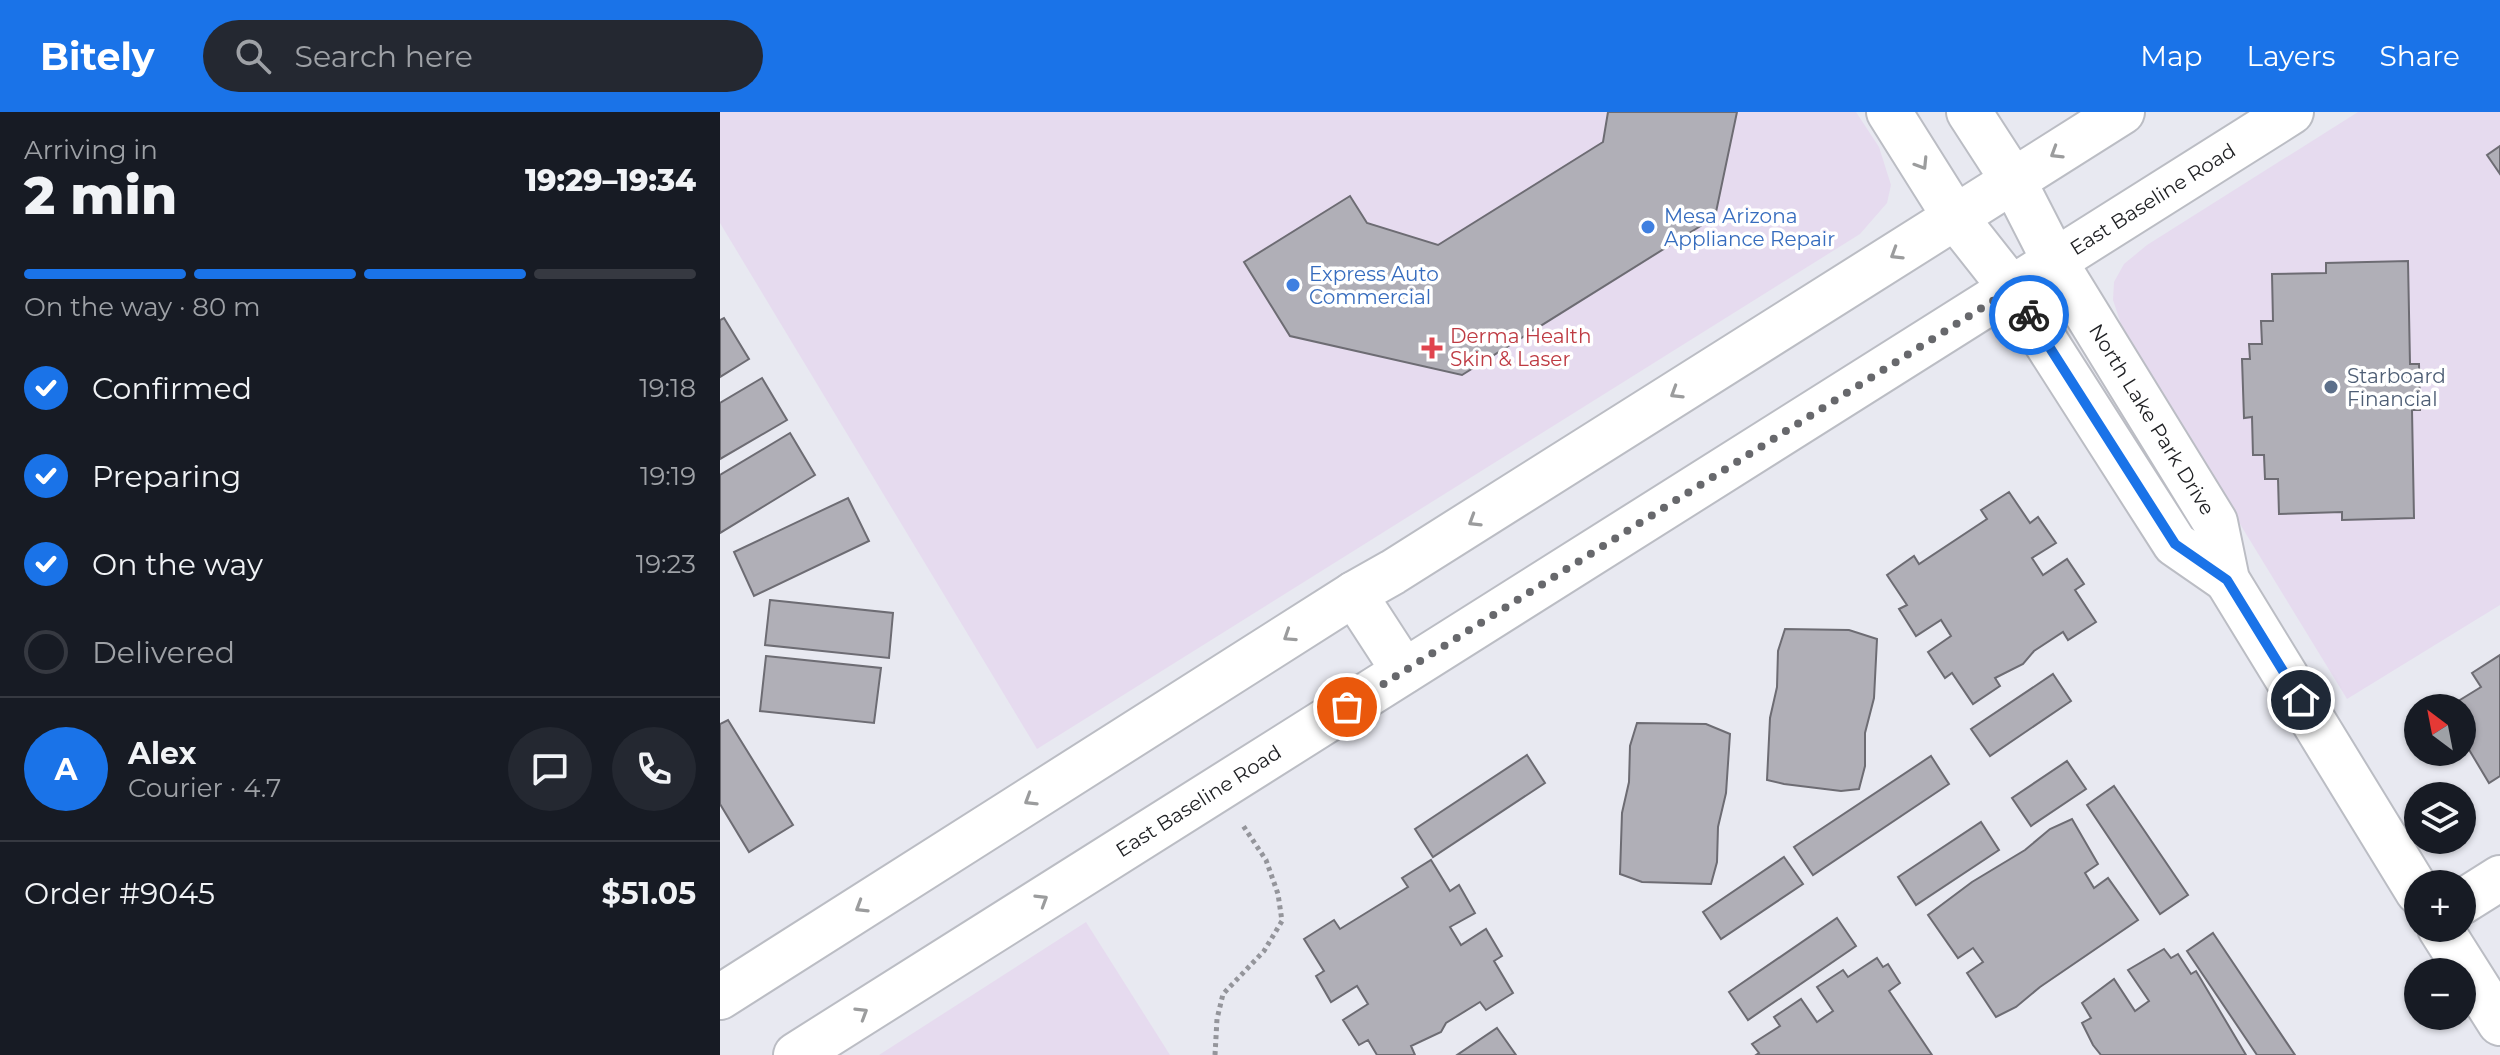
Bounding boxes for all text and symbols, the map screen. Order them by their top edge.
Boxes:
search box [203,20,763,92]
text: Bitely [40,33,155,80]
icon: search [231,34,275,78]
text: Search here [295,38,473,75]
text: Map [2140,39,2203,73]
text: Layers [2247,39,2336,73]
text: Share [2380,39,2460,73]
text: Arriving in [24,134,158,166]
street label: East Baseline Road [2066,138,2240,260]
one-way arrow [2050,144,2065,159]
one-way arrow [1912,155,1927,170]
text: 19:29–19:34 [525,162,696,199]
text: 2 min [24,164,177,227]
place label: Mesa Arizona Appliance Repair [1664,204,1835,251]
marker: Mesa Arizona Appliance Repair [1639,218,1657,236]
one-way arrow [1890,244,1904,259]
place label: Express Auto Commercial [1309,262,1439,309]
courier [1989,275,2069,355]
marker: Express Auto Commercial [1284,276,1302,294]
text: On the way · 80 m [24,291,261,323]
icon: bike [2007,293,2051,337]
street label: North Lake Park Drive [2084,320,2220,519]
place label: Derma Health Skin & Laser [1450,324,1591,371]
marker: Derma Health Skin & Laser [1421,337,1443,359]
place label: Starboard Financial [2347,364,2446,411]
icon: check [24,366,68,410]
text: Confirmed [92,370,252,407]
text: 19:18 [639,372,696,404]
marker: Starboard Financial [2322,378,2340,396]
one-way arrow [1670,383,1685,398]
icon: check [24,454,68,498]
text: Preparing [92,458,241,495]
text: 19:19 [640,460,696,492]
one-way arrow [1468,511,1483,526]
icon: check [24,542,68,586]
text: On the way [92,546,263,583]
text: 19:23 [636,548,696,580]
one-way arrow [1283,626,1298,641]
text: Delivered [92,634,235,671]
pin [2267,666,2335,734]
pin [1313,673,1381,741]
icon: home [2279,678,2323,722]
icon: bag [1325,685,1369,729]
north arrow [2404,694,2476,766]
map controls [2404,694,2476,1030]
button: chat [508,727,592,811]
button: phone [612,727,696,811]
text: Alex [128,735,196,772]
street label: East Baseline Road [1111,740,1286,862]
text: A [55,751,77,788]
text: Courier · 4.7 [128,772,281,804]
button: layers [2404,782,2476,854]
one-way arrow [1024,791,1039,806]
button: + [2404,870,2476,942]
text: Order #9045 [24,875,215,912]
text: $51.05 [602,875,696,912]
one-way arrow [1033,894,1048,909]
one-way arrow [856,898,870,913]
button: − [2404,958,2476,1030]
one-way arrow [853,1008,868,1023]

